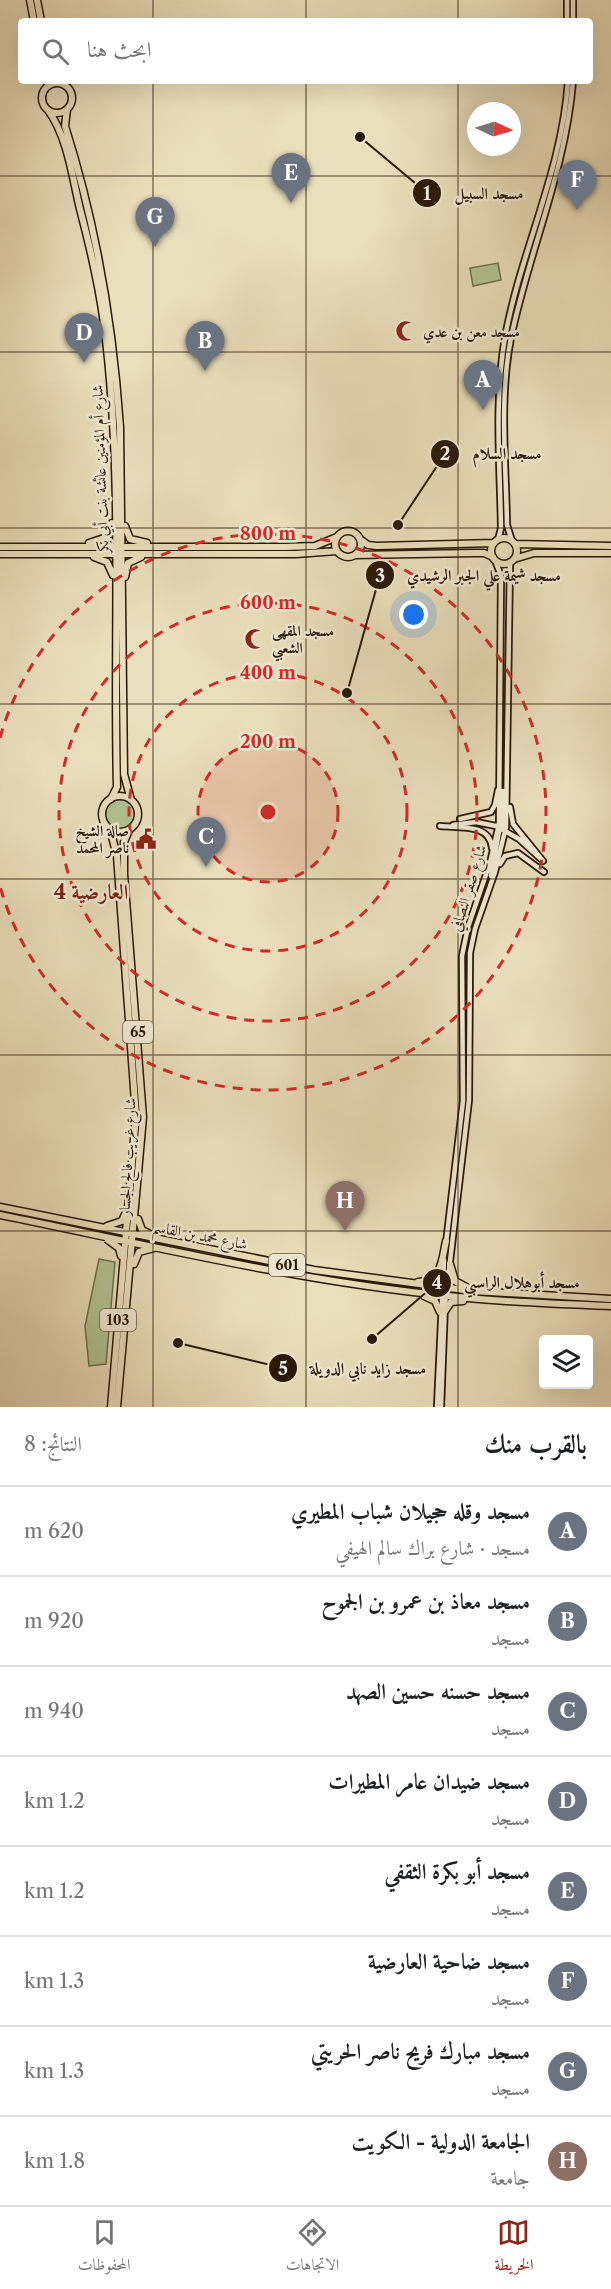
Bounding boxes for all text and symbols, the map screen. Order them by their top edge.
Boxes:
search box [18,18,593,84]
icon: search [39,35,72,68]
text: ابحث هنا [87,36,152,63]
north arrow [467,102,521,156]
pin: E [272,154,310,203]
pin: F [558,160,596,210]
callout: مسجد السبيل [412,176,535,210]
text: 1 [423,183,431,205]
text: مسجد السبيل [455,183,523,205]
pin: G [136,198,174,247]
pin: D [64,314,104,363]
mosque icon: مسجد معن بن عدي [394,319,418,343]
pin: B [186,322,224,371]
place label: مسجد معن بن عدي [423,322,520,344]
pin: A [464,360,502,410]
street label: شارع أم المؤمنين عائشة بنت أبي بكر [87,384,116,555]
callout: مسجد السلام [430,437,553,471]
text: 2 [440,443,450,465]
text: مسجد السلام [472,443,542,468]
text: 800 m [240,523,296,545]
callout: مسجد شيمة علي الجبر الرشيدي [365,558,573,592]
text: 3 [375,565,385,587]
text: مسجد شيمة علي الجبر الرشيدي [407,565,561,591]
text: 600 m [240,592,296,614]
your location [399,600,428,629]
place label: مسجد المقهى الشعبي [272,621,334,662]
mosque icon: مسجد المقهى الشعبي [243,627,267,651]
text: 400 m [240,662,296,684]
text: 200 m [240,731,296,753]
centre of rings [258,802,278,822]
pin: C [186,818,226,867]
place label: صالة الشيخ ناصر المحمد [76,821,129,859]
public building icon: صالة الشيخ ناصر المحمد [134,827,158,851]
street label: شارع صقر النصافي [446,842,494,935]
district label: العارضية 4 [54,879,128,905]
road number: 65 [123,1021,153,1043]
street label: شارع غريب فالح الجسار [114,1097,145,1219]
pin: H [326,1182,364,1231]
street label: شارع محمد بن القاسم [150,1217,249,1259]
road number: 601 [269,1254,305,1276]
callout: مسجد أبوهلال الراسبي [422,1266,592,1300]
text: مسجد أبوهلال الراسبي [464,1271,580,1298]
text: 4 [432,1272,442,1294]
road number: 103 [100,1309,136,1331]
map controls [539,1335,593,1389]
button: layers [539,1335,593,1389]
callout: مسجد زايد نابي الدويلة [268,1351,438,1385]
text: 5 [278,1358,288,1380]
text: مسجد زايد نابي الدويلة [309,1358,426,1382]
text: بالقرب منك [484,1428,587,1460]
text: النتائج: 8 [24,1432,82,1456]
text: مسجد وقله حجيلان شباب المطيري [291,1498,530,1525]
text: 620 m [24,1519,84,1543]
text: A [560,1519,575,1543]
text: مسجد · شارع براك سالم الهيفي [335,1536,530,1560]
text: مسجد معاذ بن عمرو بن الجموح [322,1588,530,1615]
text: 920 m [24,1609,84,1633]
text: B [560,1609,575,1633]
text: مسجد [491,1626,530,1650]
text: مسجد حسنه حسين الصهد [346,1678,530,1705]
text: 940 m [24,1699,84,1723]
text: C [559,1699,576,1723]
text: مسجد [491,1716,530,1740]
text: مسجد ضيدان عامر المطيرات [328,1768,530,1795]
text: 1.2 km [24,1789,85,1813]
text: D [559,1789,576,1813]
text: مسجد [491,1806,530,1830]
text: مسجد أبو بكرة الثقفي [384,1858,530,1885]
text: 1.2 km [24,1879,85,1903]
text: E [560,1879,575,1903]
text: مسجد [491,1896,530,1920]
text: مسجد ضاحية العارضية [368,1948,530,1975]
text: 1.3 km [24,1969,84,1993]
text: F [561,1969,574,1993]
text: مسجد [491,1986,530,2010]
text: مسجد مبارك فريح ناصر الحريتي [311,2038,530,2065]
text: 1.3 km [24,2059,84,2083]
text: G [559,2059,576,2083]
text: مسجد [491,2076,530,2100]
text: الجامعة الدولية - الكويت [352,2128,530,2155]
text: 1.8 km [24,2149,85,2173]
text: H [558,2149,577,2173]
text: جامعة [491,2166,530,2190]
tab: المحفوظات [78,2216,130,2280]
tab: الاتجاهات [286,2216,339,2280]
tab: الخريطة [494,2216,533,2280]

